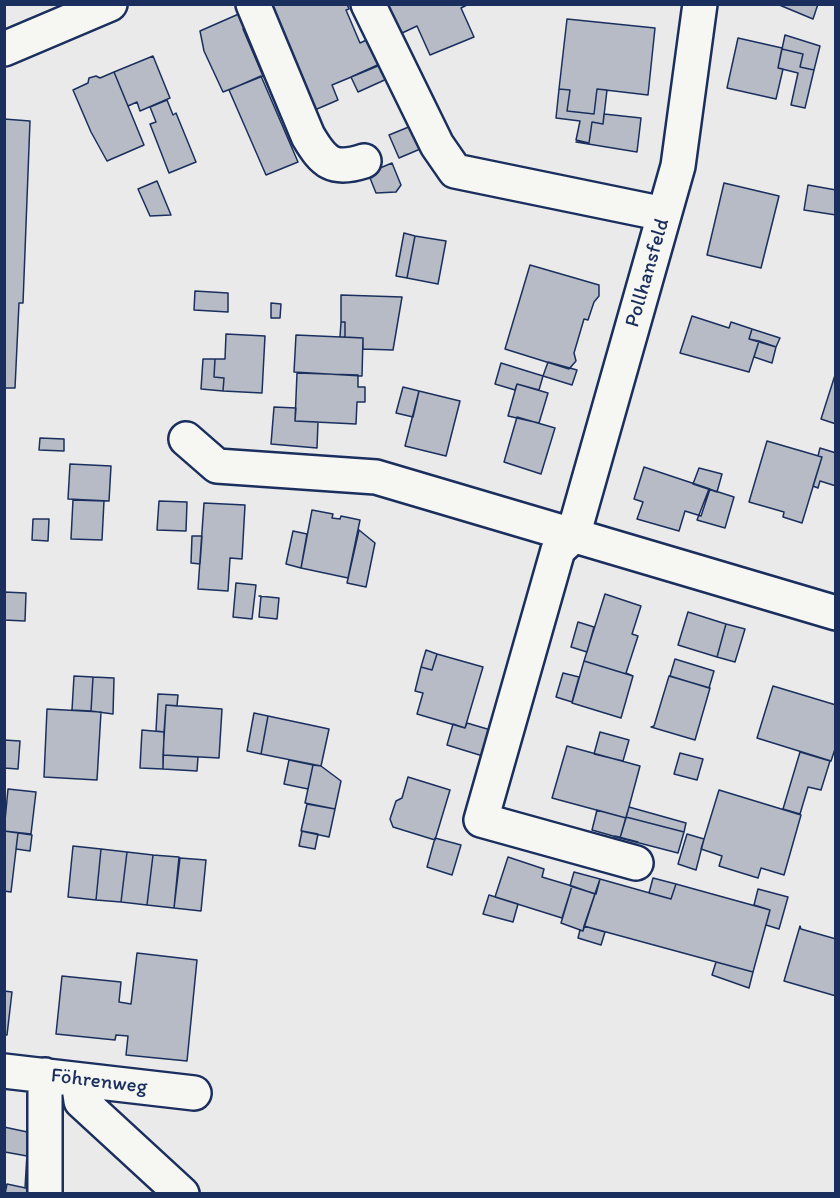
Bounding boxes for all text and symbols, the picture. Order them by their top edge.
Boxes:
street label: Pollhansfeld [620,216,676,330]
street label: Föhrenweg [49,1064,149,1100]

